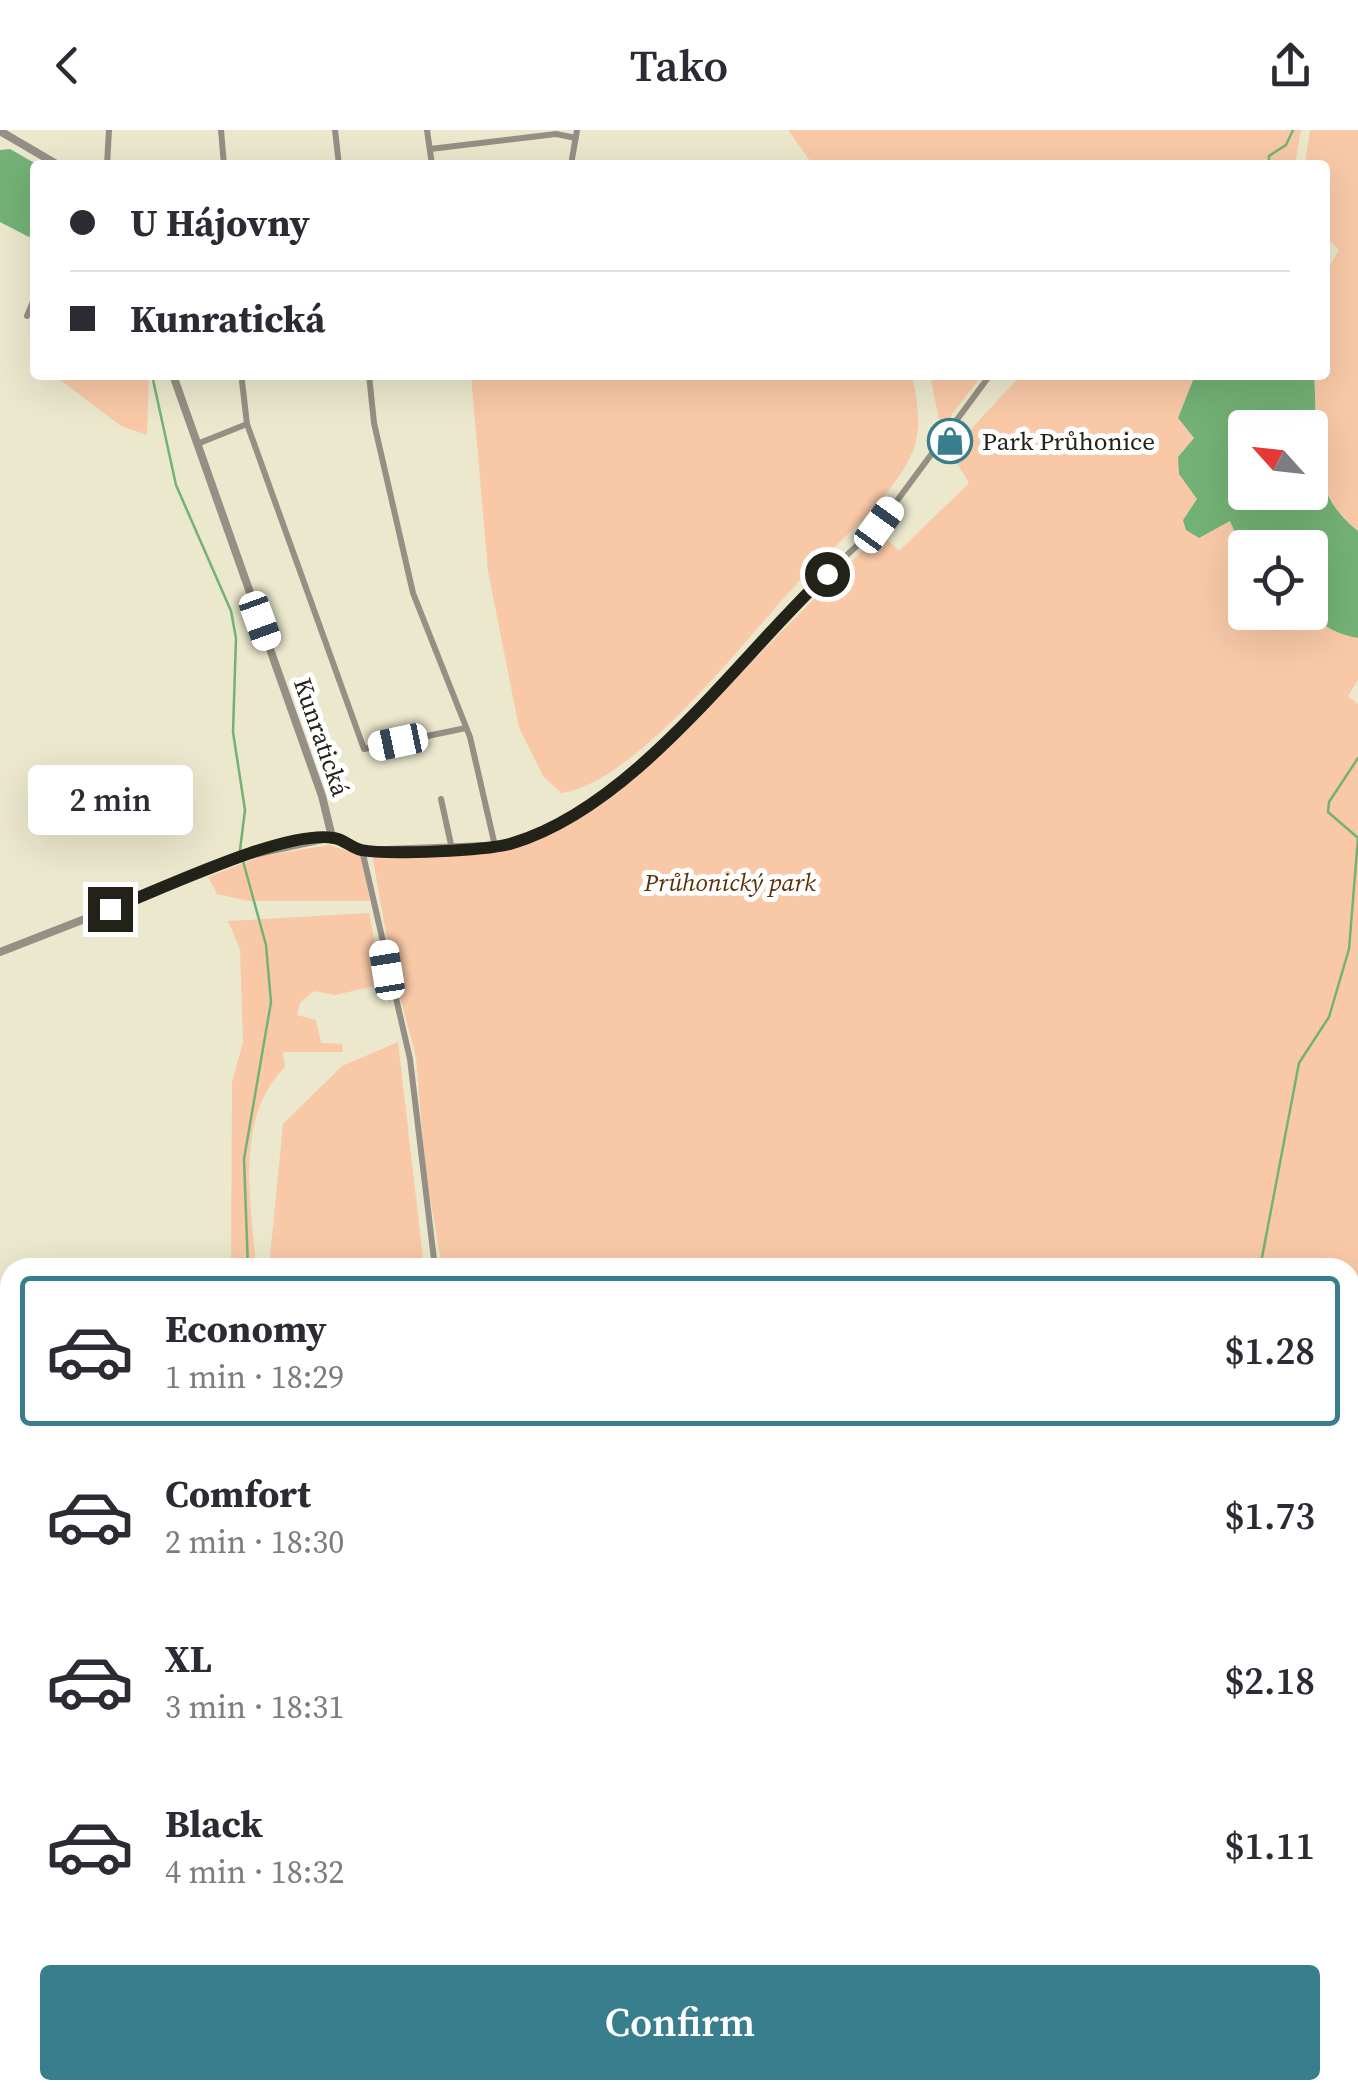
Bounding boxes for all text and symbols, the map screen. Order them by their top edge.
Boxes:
text: Tako [630,34,728,96]
icon: back [40,38,95,93]
icon: share [1263,38,1318,93]
text: U Hájovny [130,197,310,249]
text: Kunratická [130,293,325,345]
north arrow [1228,410,1328,510]
map controls [1228,410,1328,630]
shop icon: Park Průhonice [927,418,973,464]
place label: Park Průhonice [982,424,1155,458]
car [849,492,909,558]
button: locate [1228,530,1328,630]
route start [805,552,850,597]
car [236,588,284,654]
street label: Kunratická [286,673,358,801]
car [366,721,430,763]
callout: 2 min [28,764,192,834]
text: 2 min [69,778,152,822]
park label: Průhonický park [643,865,816,899]
route end [88,887,133,932]
car [367,938,407,1002]
text: Economy [165,1303,327,1355]
icon: car [45,1306,135,1396]
text: $1.28 [1225,1325,1315,1377]
text: 1 min · 18:29 [165,1355,344,1399]
text: Comfort [165,1468,311,1520]
icon: car [45,1471,135,1561]
text: $1.73 [1225,1490,1315,1542]
text: 2 min · 18:30 [165,1520,344,1564]
text: XL [165,1633,212,1685]
icon: car [45,1636,135,1726]
text: $2.18 [1225,1655,1315,1707]
text: 3 min · 18:31 [165,1685,344,1729]
text: Black [165,1798,263,1850]
icon: car [45,1801,135,1891]
text: $1.11 [1225,1820,1315,1872]
text: 4 min · 18:32 [165,1850,344,1894]
button: Confirm [40,1965,1320,2080]

